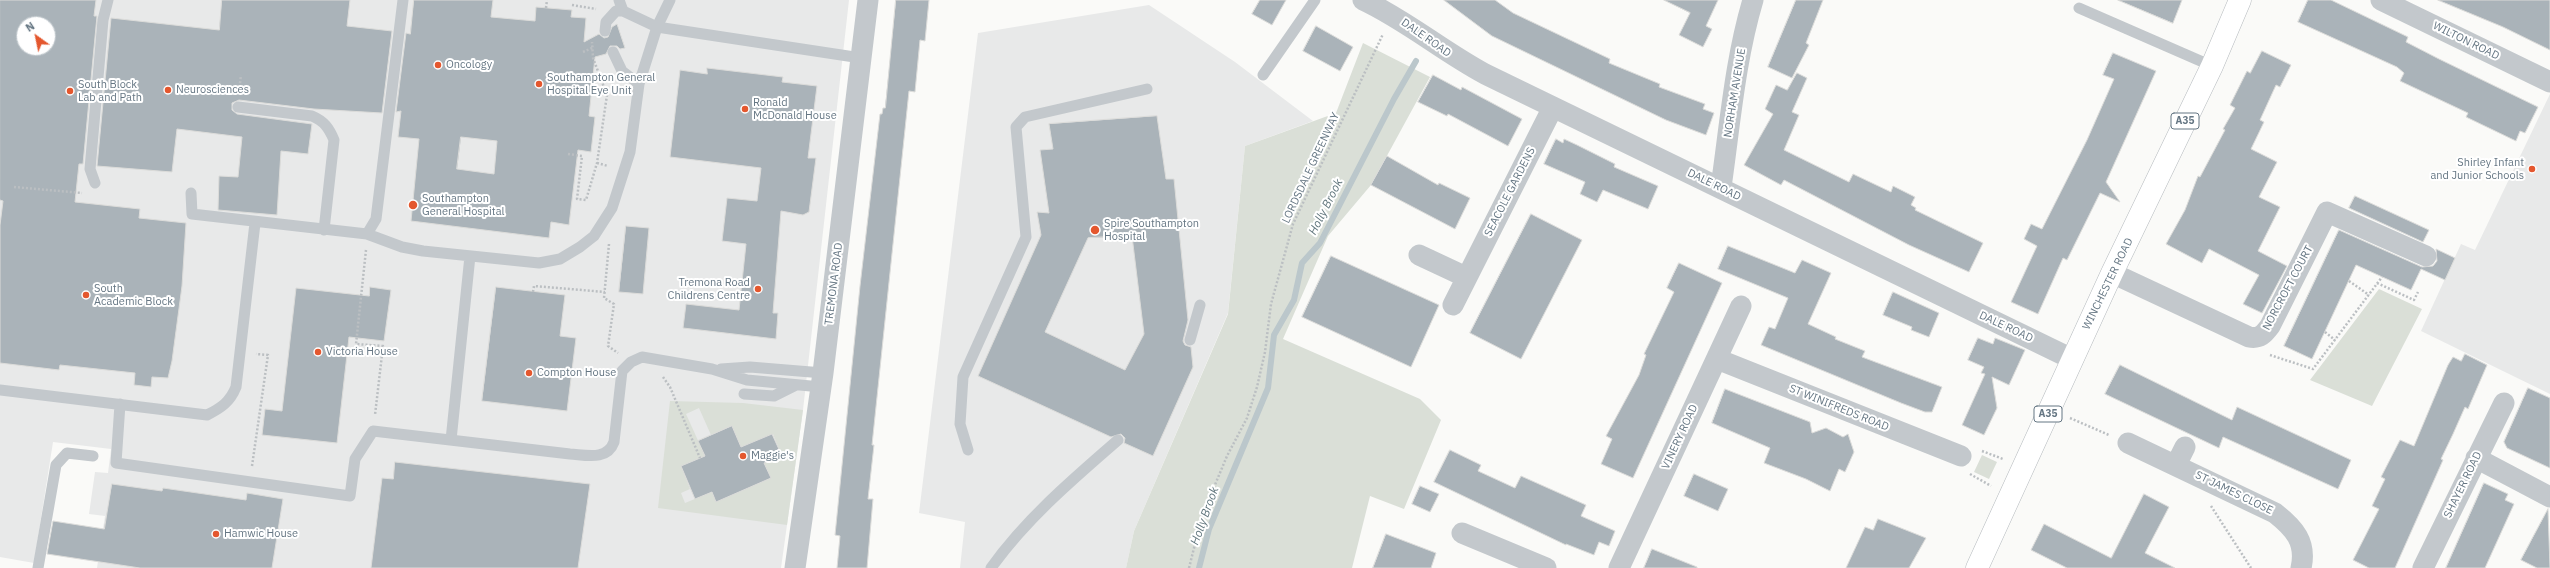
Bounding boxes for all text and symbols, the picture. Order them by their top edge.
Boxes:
north arrow [16,16,56,56]
street label: DALE ROAD [1399,16,1453,60]
text: N [23,19,37,35]
street label: WILTON ROAD [2431,19,2501,63]
street label: NORHAM AVENUE [1721,47,1749,139]
place label: Oncology [446,58,492,72]
marker: Oncology [433,60,443,70]
place label: Southampton General Hospital Eye Unit [547,71,655,97]
place label: South Block Lab and Path [78,78,142,104]
marker: Southampton General Hospital Eye Unit [534,79,544,89]
place label: Neurosciences [176,83,249,97]
marker: Neurosciences [163,85,173,95]
marker: South Block Lab and Path [65,86,75,96]
place label: Ronald McDonald House [753,96,837,122]
marker: Ronald McDonald House [740,104,750,114]
street label: LORDSDALE GREENWAY [1280,111,1342,225]
road number: A35 [2171,113,2199,129]
street label: SEACOLE GARDENS [1482,145,1538,239]
place label: Shirley Infant and Junior Schools [2430,156,2524,182]
marker: Shirley Infant and Junior Schools [2527,164,2537,174]
street label: DALE ROAD [1685,166,1743,204]
water label: Holly Brook [1306,177,1346,237]
place label: Southampton General Hospital [422,192,505,218]
marker: Southampton General Hospital [407,199,419,211]
place label: Spire Southampton Hospital [1104,217,1199,243]
marker: Spire Southampton Hospital [1089,224,1101,236]
street label: WINCHESTER ROAD [2080,236,2136,332]
street label: TREMONA ROAD [822,242,846,326]
street label: NORCROFT COURT [2260,243,2316,333]
place label: Tremona Road Childrens Centre [668,276,750,302]
place label: South Academic Block [94,282,173,308]
marker: Tremona Road Childrens Centre [753,284,763,294]
marker: South Academic Block [81,290,91,300]
street label: DALE ROAD [1977,309,2035,345]
place label: Victoria House [326,345,398,359]
marker: Victoria House [313,347,323,357]
place label: Compton House [537,366,616,380]
marker: Compton House [524,368,534,378]
street label: ST WINIFREDS ROAD [1787,382,1891,434]
street label: VINERY ROAD [1659,402,1701,472]
road number: A35 [2034,406,2062,422]
place label: Maggie's [751,449,794,463]
street label: SHAYER ROAD [2441,450,2485,520]
marker: Maggie's [738,451,748,461]
street label: ST JAMES CLOSE [2193,469,2275,517]
water label: Holly Brook [1188,485,1222,547]
place label: Hamwic House [224,527,298,541]
marker: Hamwic House [211,529,221,539]

